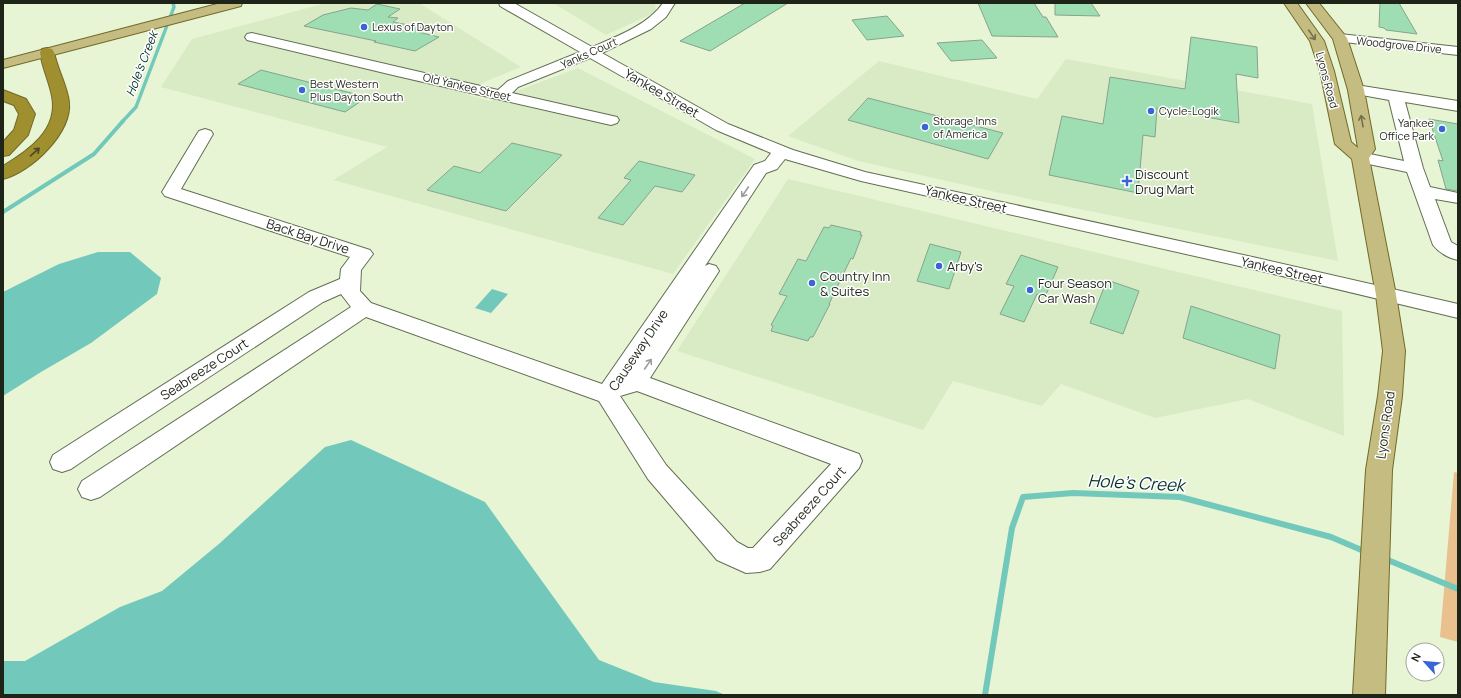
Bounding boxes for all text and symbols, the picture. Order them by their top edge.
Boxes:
place label: Lexus of Dayton [372,19,453,34]
marker: Lexus of Dayton [359,22,369,32]
water label: Hole's Creek [121,27,162,99]
one-way arrow [1308,29,1316,40]
street label: Yanks Court [558,33,619,72]
street label: Woodgrove Drive [1356,33,1443,56]
street label: Lyons Road [1313,50,1342,110]
street label: Yankee Street [621,64,703,122]
street label: Old Yankee Street [422,69,513,104]
place label: Best Western Plus Dayton South [310,76,403,104]
marker: Best Western Plus Dayton South [297,85,307,95]
place label: Cycle-Logik [1159,103,1219,118]
marker: Cycle-Logik [1146,106,1156,116]
place label: Storage Inns of America [933,113,997,141]
one-way arrow [1358,115,1366,128]
place label: Yankee Office Park [1380,115,1435,143]
marker: Storage Inns of America [920,122,930,132]
marker: Yankee Office Park [1437,124,1447,134]
one-way arrow [29,147,40,156]
place label: Discount Drug Mart [1135,165,1194,198]
marker: Discount Drug Mart [1122,176,1132,186]
street label: Yankee Street [923,181,1009,217]
one-way arrow [741,186,749,197]
street label: Back Bay Drive [264,214,352,258]
street label: Yankee Street [1239,252,1325,288]
place label: Arby's [947,257,983,275]
marker: Arby's [934,261,944,271]
place label: Country Inn & Suites [820,267,890,300]
place label: Four Season Car Wash [1038,274,1112,307]
marker: Country Inn & Suites [807,278,817,288]
marker: Four Season Car Wash [1025,285,1035,295]
street label: Causeway Drive [604,305,672,394]
street label: Seabreeze Court [157,334,251,404]
one-way arrow [644,358,652,370]
street label: Lyons Road [1371,390,1399,460]
street label: Seabreeze Court [768,462,850,550]
water label: Hole's Creek [1087,468,1187,497]
north arrow [1405,642,1445,682]
text: N [1407,650,1424,664]

